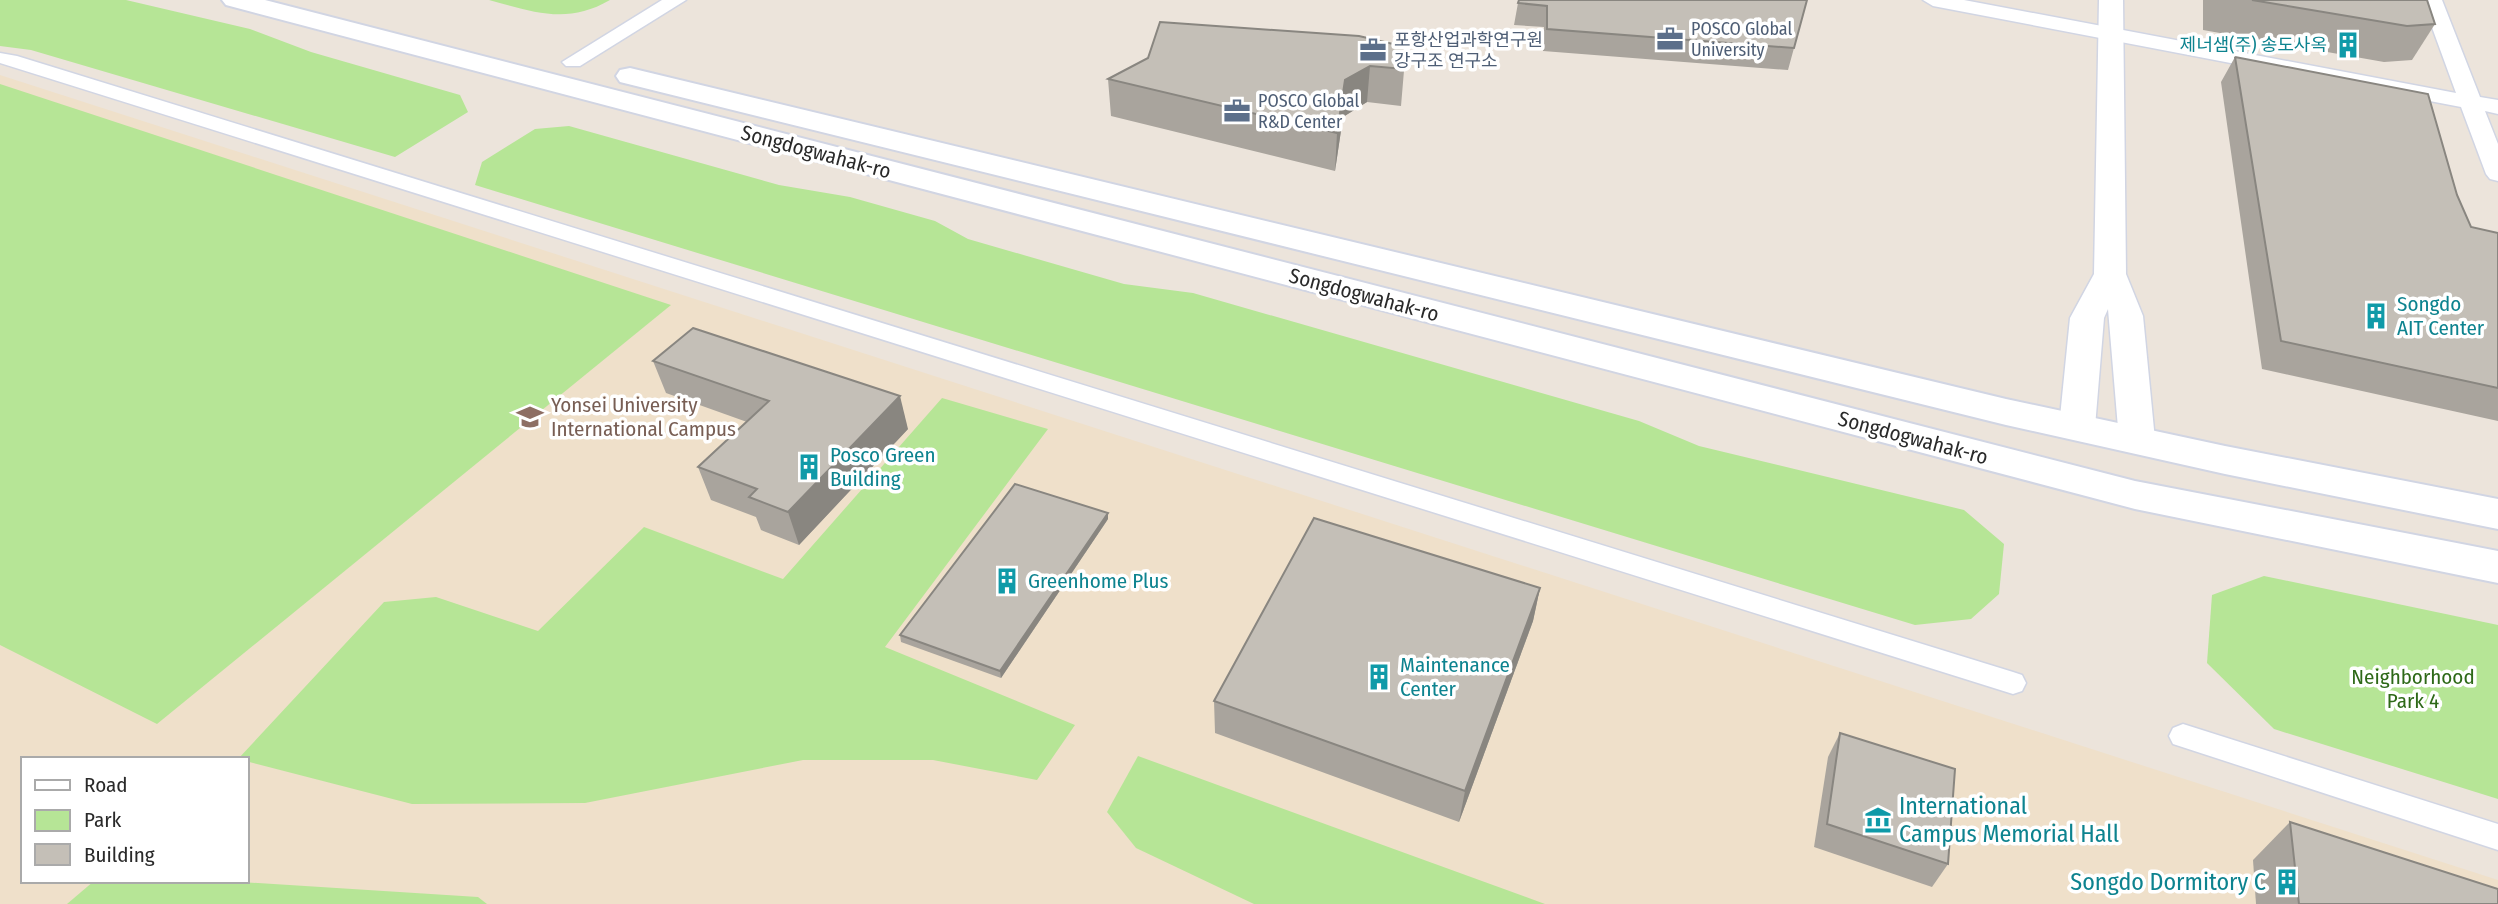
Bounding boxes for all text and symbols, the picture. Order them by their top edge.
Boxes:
place label: POSCO Global University [1691,18,1792,61]
office icon: POSCO Global University [1655,24,1685,54]
place label: 포항산업과학연구원 강구조 연구소 [1394,29,1543,72]
building icon: 제너샘(주) 송도사옥 [2333,30,2363,60]
place label: 제너샘(주) 송도사옥 [2180,34,2327,56]
office icon: 포항산업과학연구원 강구조 연구소 [1358,35,1388,65]
place label: POSCO Global R&D Center [1258,90,1359,133]
office icon: POSCO Global R&D Center [1222,96,1252,126]
street label: Songdogwahak-ro [738,120,894,184]
street label: Songdogwahak-ro [1286,263,1442,327]
place label: Songdo AIT Center [2397,291,2485,341]
building icon: Songdo AIT Center [2361,301,2391,331]
place label: Yonsei University International Campus [551,392,736,442]
school or university icon: Yonsei University International Campus [515,402,545,432]
street label: Songdogwahak-ro [1835,406,1991,470]
place label: Posco Green Building [830,442,936,492]
building icon: Posco Green Building [794,452,824,482]
building icon: Greenhome Plus [992,566,1022,596]
place label: Greenhome Plus [1028,568,1168,594]
place label: Maintenance Center [1400,652,1510,702]
building icon: Maintenance Center [1364,662,1394,692]
park label: Neighborhood Park 4 [2351,664,2475,714]
legend [21,757,248,883]
text: Road [84,772,128,798]
place label: International Campus Memorial Hall [1899,792,2119,848]
museum icon: International Campus Memorial Hall [1863,805,1893,835]
text: Park [84,807,122,833]
text: Building [84,842,155,868]
building icon: Songdo Dormitory C [2272,867,2302,897]
place label: Songdo Dormitory C [2070,868,2266,896]

